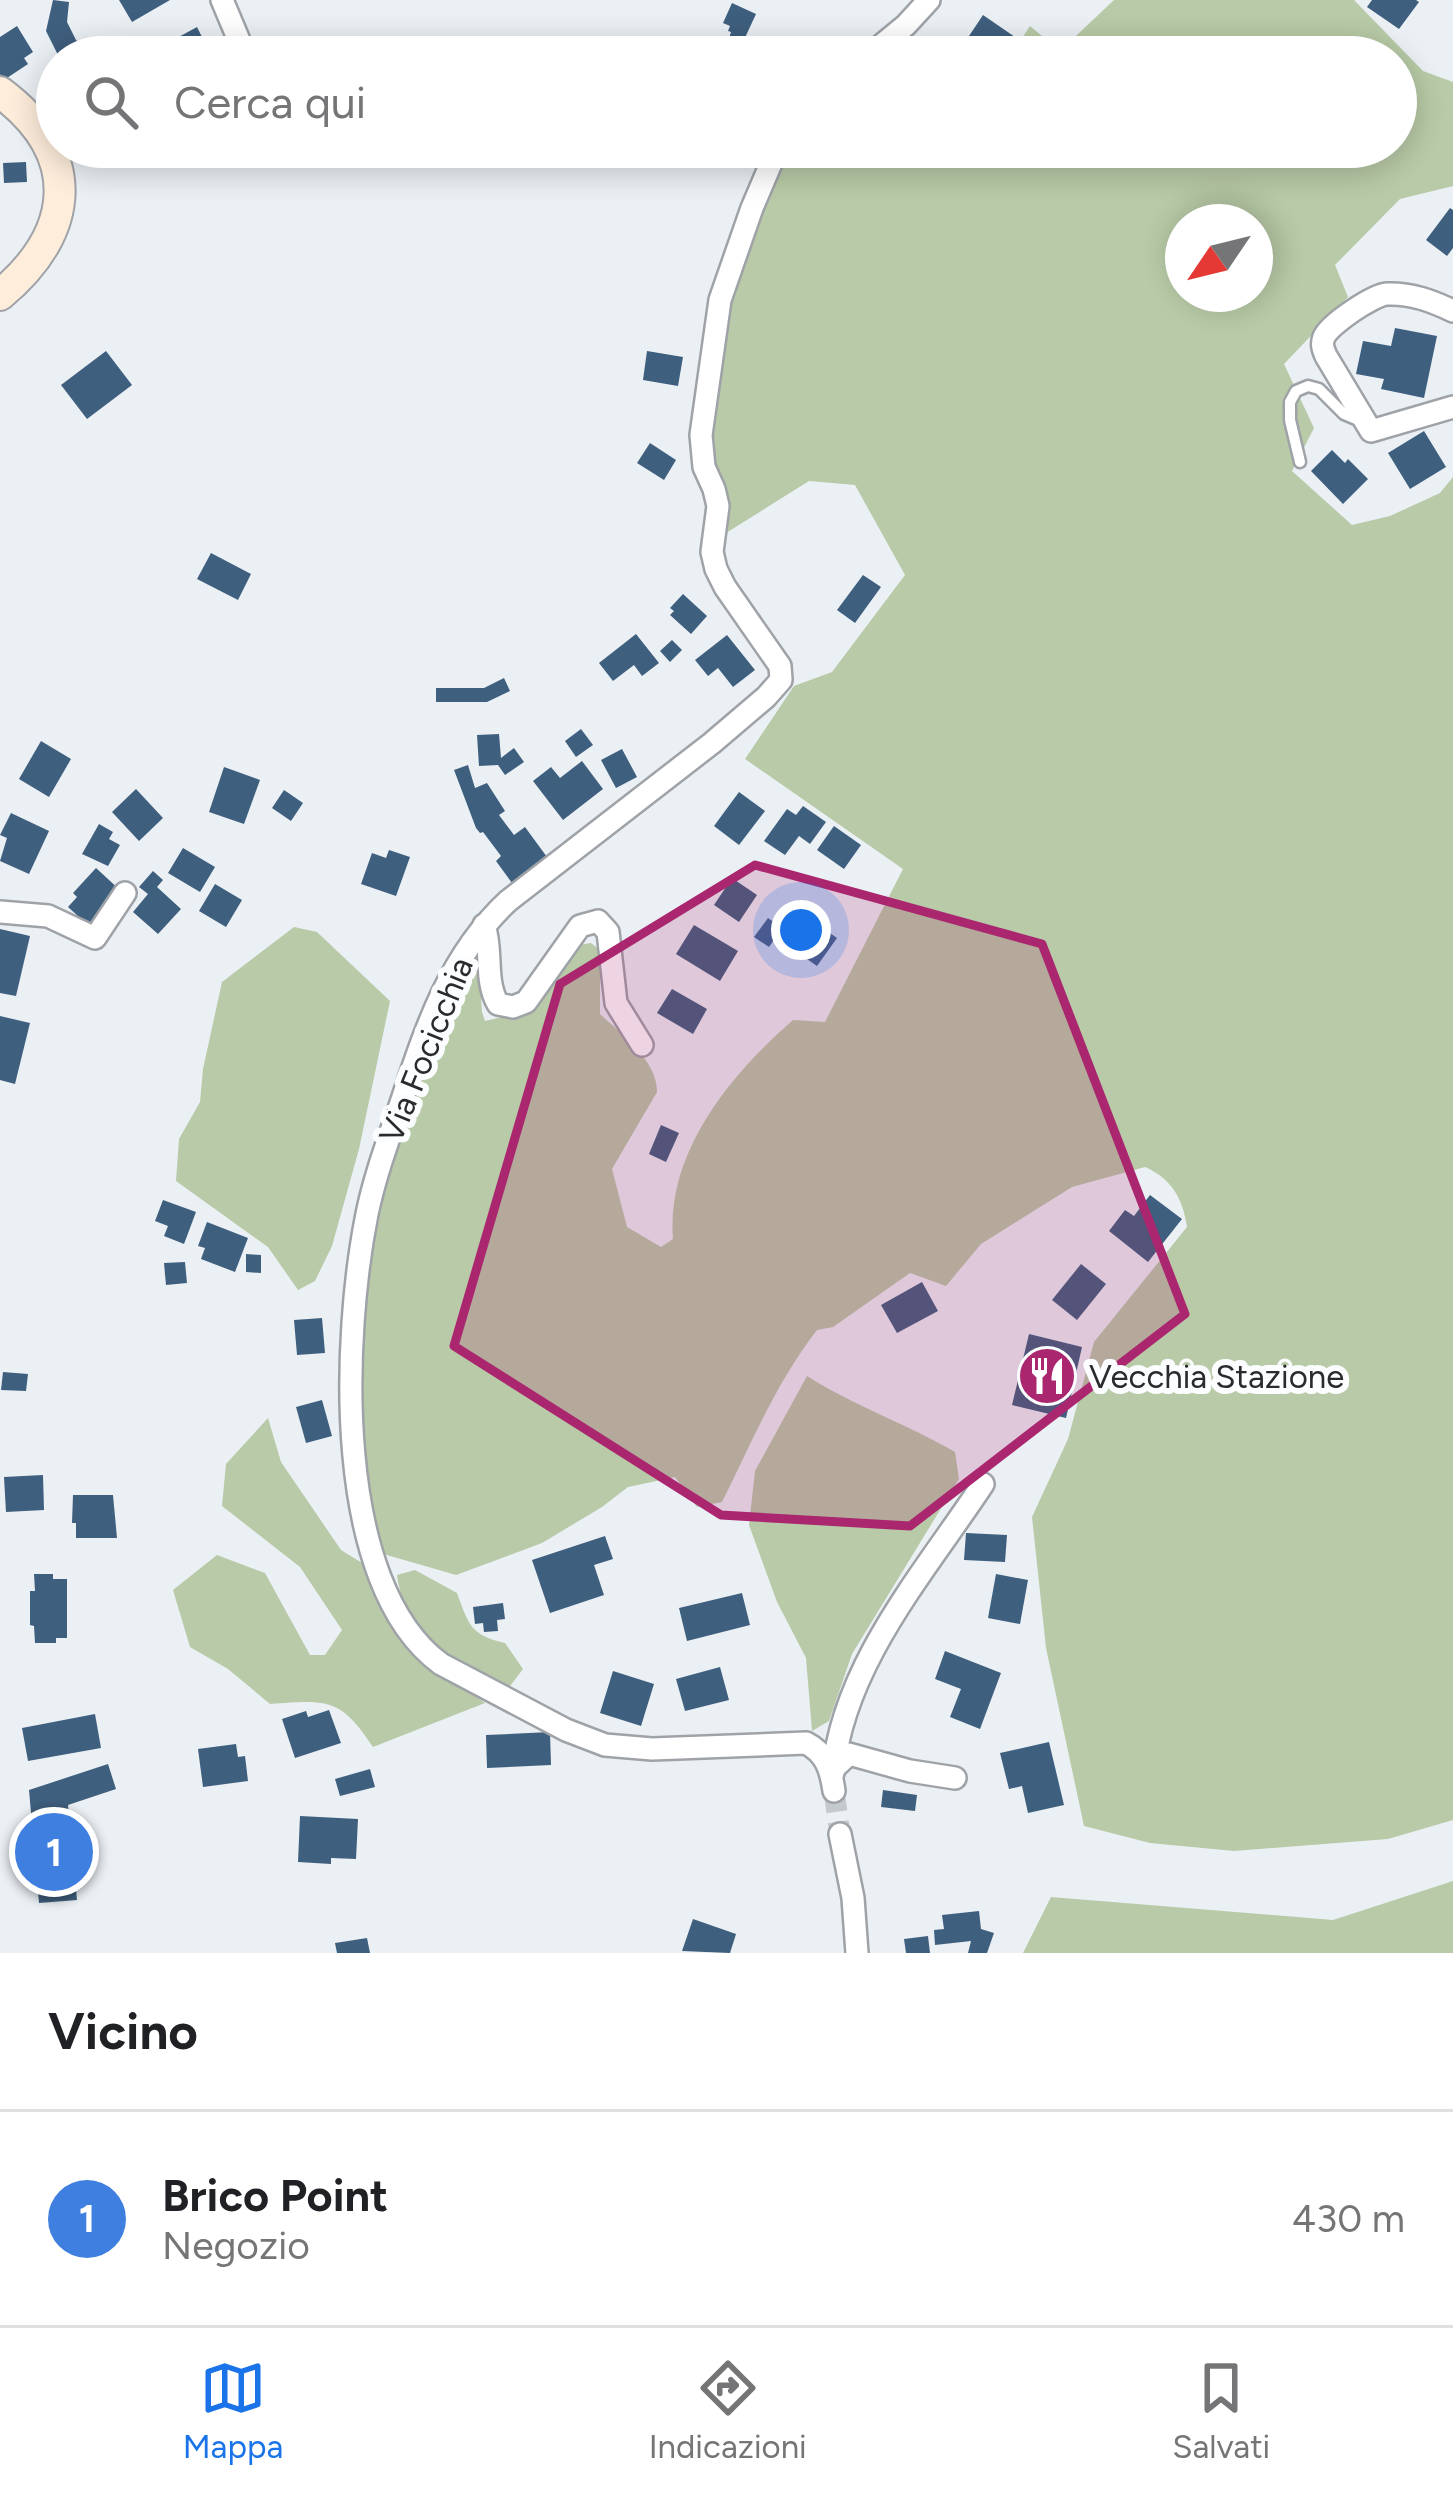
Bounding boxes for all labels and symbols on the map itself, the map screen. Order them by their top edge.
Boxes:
north arrow [1165,204,1273,312]
your location [771,900,831,960]
street label: Via Focicchia [371,952,481,1148]
restaurant icon: Vecchia Stazione [1016,1345,1078,1407]
place label: Vecchia Stazione [1089,1357,1344,1396]
pin: 1 [15,1807,93,1897]

